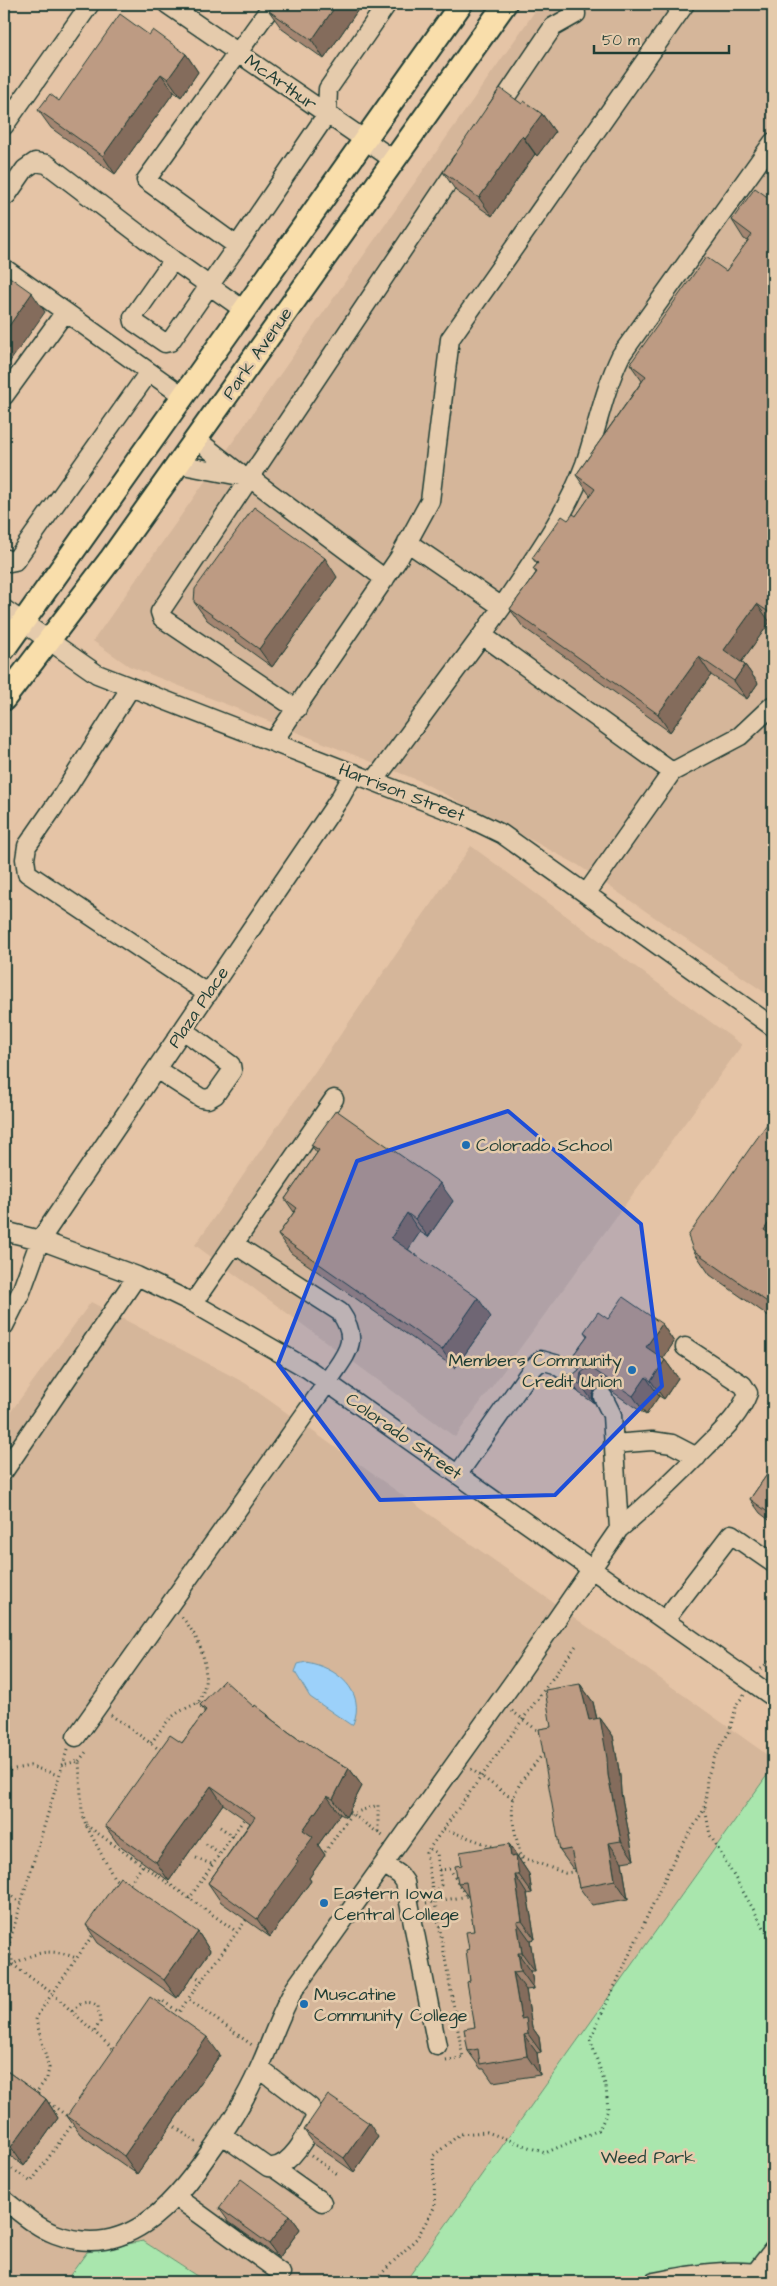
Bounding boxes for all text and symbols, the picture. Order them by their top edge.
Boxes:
scale bar [594,22,730,54]
text: 50 m [602,30,640,51]
street label: McArthur [240,48,322,116]
street label: Park Avenue [216,302,299,404]
street label: Harrison Street [335,757,469,828]
street label: Plaza Place [162,961,235,1053]
place label: Colorado School [476,1133,613,1158]
marker: Colorado School [460,1139,472,1151]
place label: Members Community Credit Union [448,1348,622,1394]
marker: Members Community Credit Union [626,1364,638,1376]
street label: Colorado Street [340,1387,468,1486]
place label: Eastern Iowa Central College [334,1881,459,1928]
marker: Eastern Iowa Central College [318,1897,330,1909]
place label: Muscatine Community College [314,1982,468,2029]
marker: Muscatine Community College [298,1998,310,2010]
park label: Weed Park [601,2145,695,2170]

